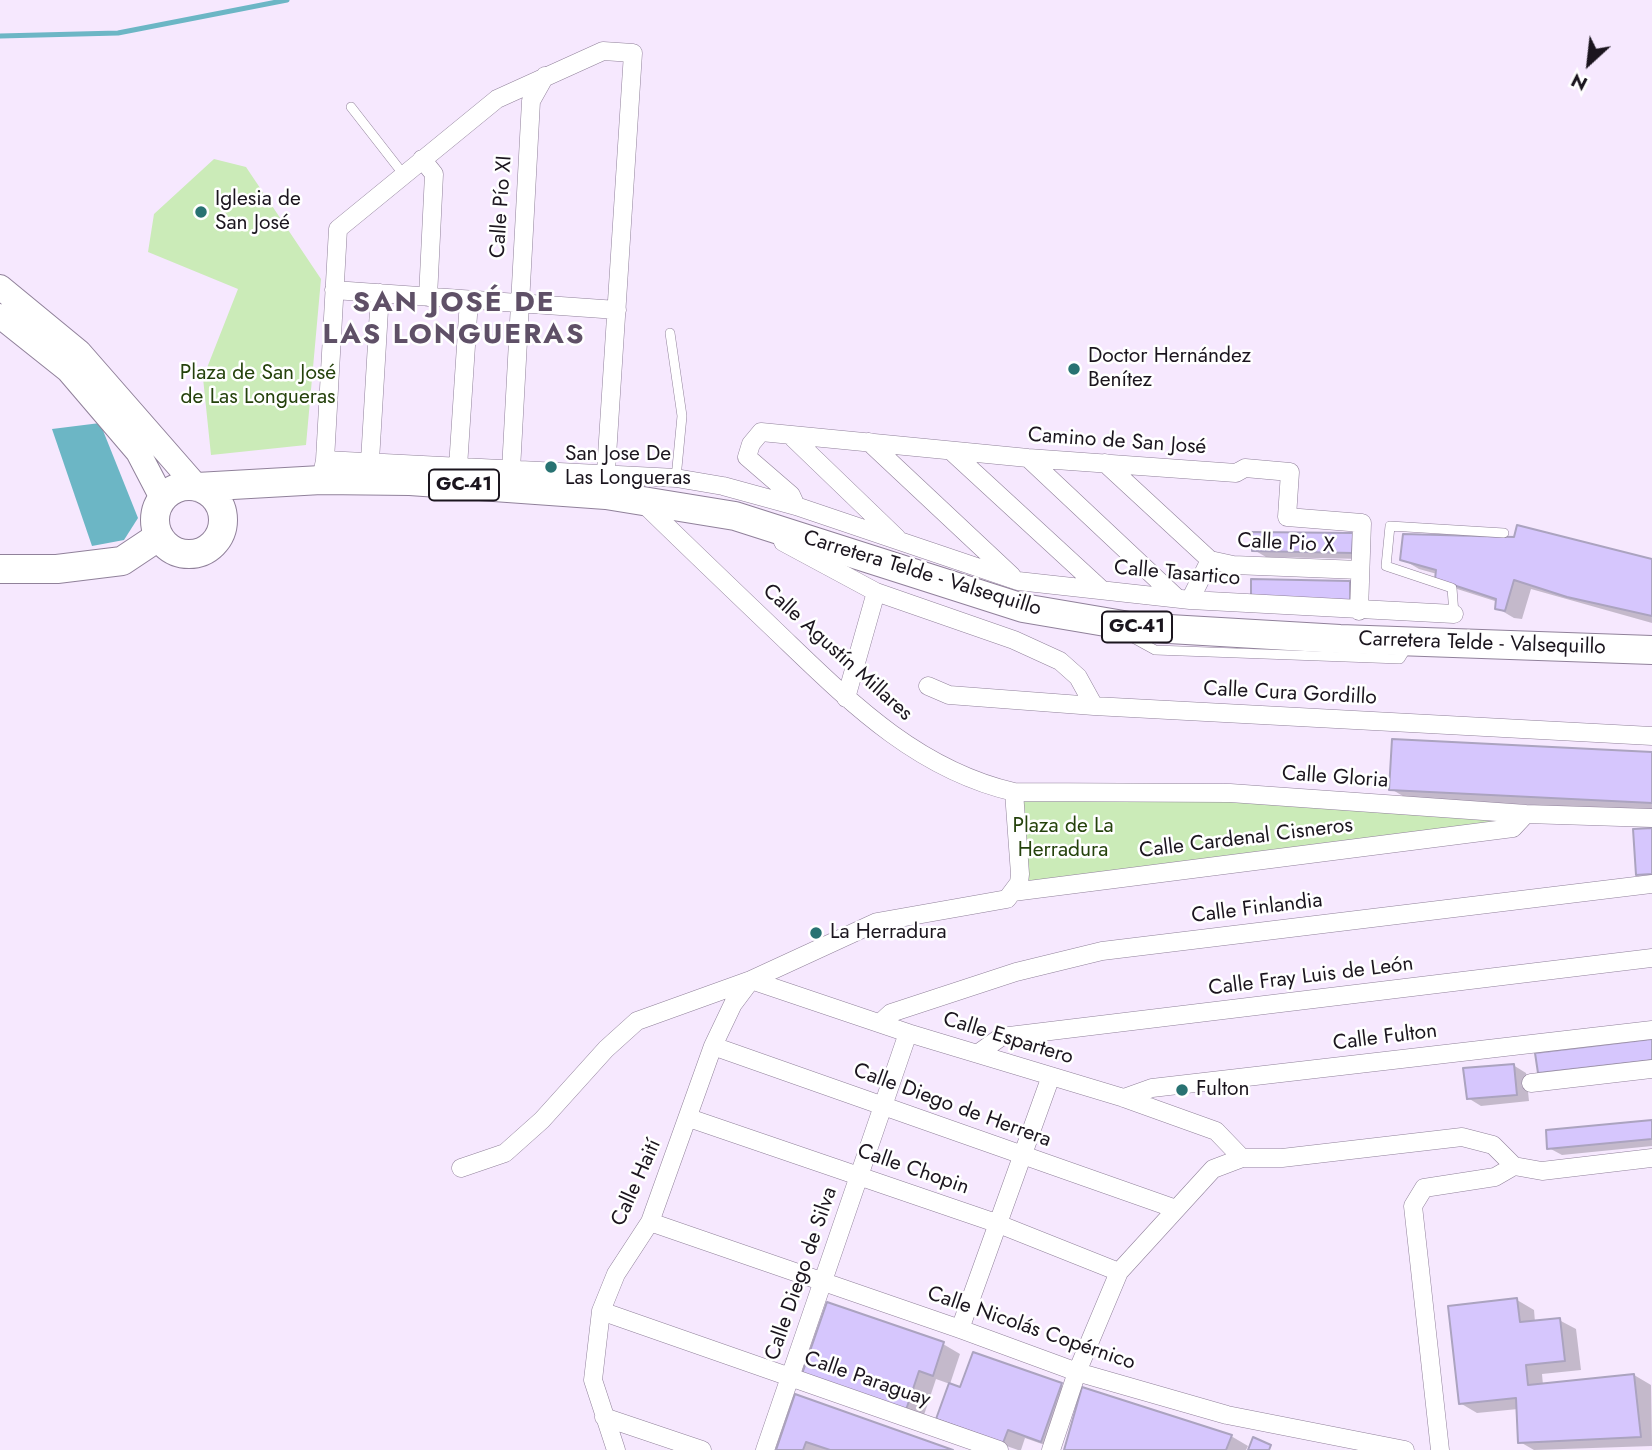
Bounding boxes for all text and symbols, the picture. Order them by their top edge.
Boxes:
north arrow [1554,28,1624,98]
text: N [1566,67,1592,98]
street label: Calle Pío XI [486,155,518,259]
place label: Iglesia de San José [215,187,301,237]
marker: Iglesia de San José [193,204,209,220]
district label: SAN JOSÉ DE LAS LONGUERAS [324,287,584,353]
place label: Doctor Hernández Benítez [1088,344,1251,394]
park label: Plaza de San José de Las Longueras [180,361,336,411]
marker: Doctor Hernández Benítez [1066,361,1082,377]
street label: Camino de San José [1027,423,1207,461]
place label: San Jose De Las Longueras [565,442,691,492]
marker: San Jose De Las Longueras [543,459,559,475]
road number: GC-41 [429,470,499,500]
street label: Carretera Telde - Valsequillo [800,526,1044,622]
street label: Calle Pio X [1237,529,1335,559]
street label: Calle Tasartico [1113,556,1241,592]
street label: Calle Agustín Millares [757,579,917,727]
road number: GC-41 [1102,612,1172,642]
street label: Carretera Telde - Valsequillo [1358,627,1606,661]
street label: Calle Cura Gordillo [1203,677,1377,711]
street label: Calle Gloria [1281,762,1389,794]
street label: Calle Cardenal Cisneros [1138,813,1354,865]
park label: Plaza de La Herradura [1012,814,1114,864]
street label: Calle Finlandia [1190,888,1324,930]
place label: La Herradura [830,920,946,946]
marker: La Herradura [808,925,824,941]
street label: Calle Fray Luis de León [1207,952,1415,1002]
street label: Calle Espartero [940,1007,1076,1071]
street label: Calle Fulton [1331,1019,1439,1057]
street label: Calle Diego de Herrera [850,1058,1054,1154]
place label: Fulton [1196,1077,1249,1103]
marker: Fulton [1174,1082,1190,1098]
street label: Calle Haití [607,1136,667,1230]
street label: Calle Chopin [854,1139,972,1201]
street label: Calle Diego de Silva [760,1184,844,1364]
street label: Calle Nicolás Copérnico [924,1282,1138,1376]
street label: Calle Paraguay [801,1347,933,1413]

